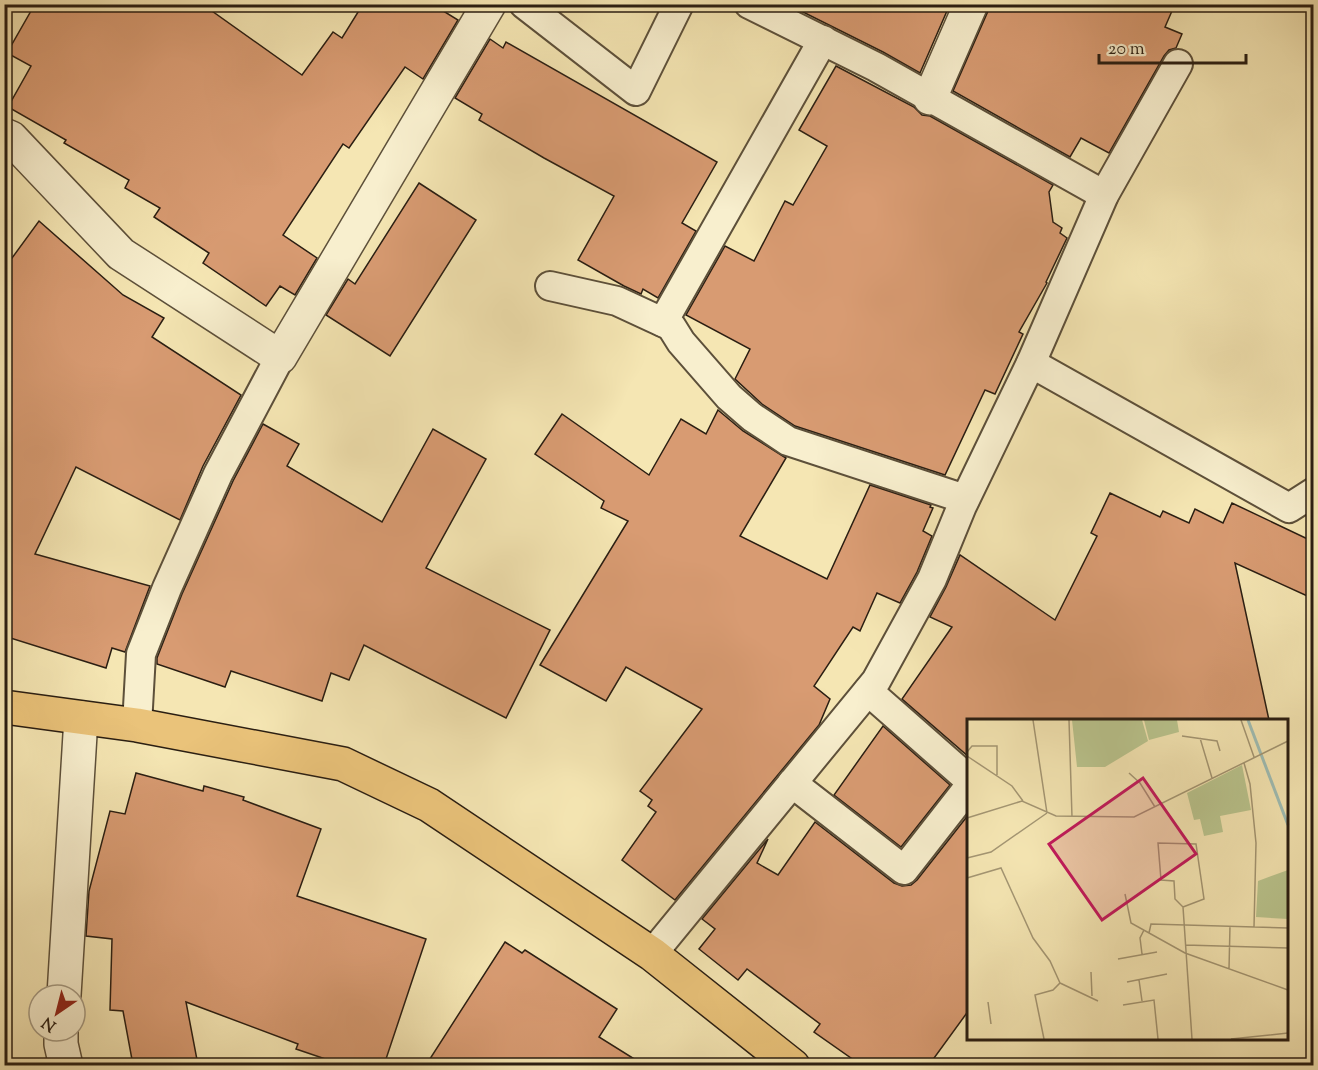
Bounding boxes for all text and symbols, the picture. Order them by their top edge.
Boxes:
scale bar [1099,27,1246,65]
text: 20 m [1108,37,1145,63]
inset map [967,719,1288,1040]
north arrow [27,983,87,1043]
text: N [38,1010,62,1036]

